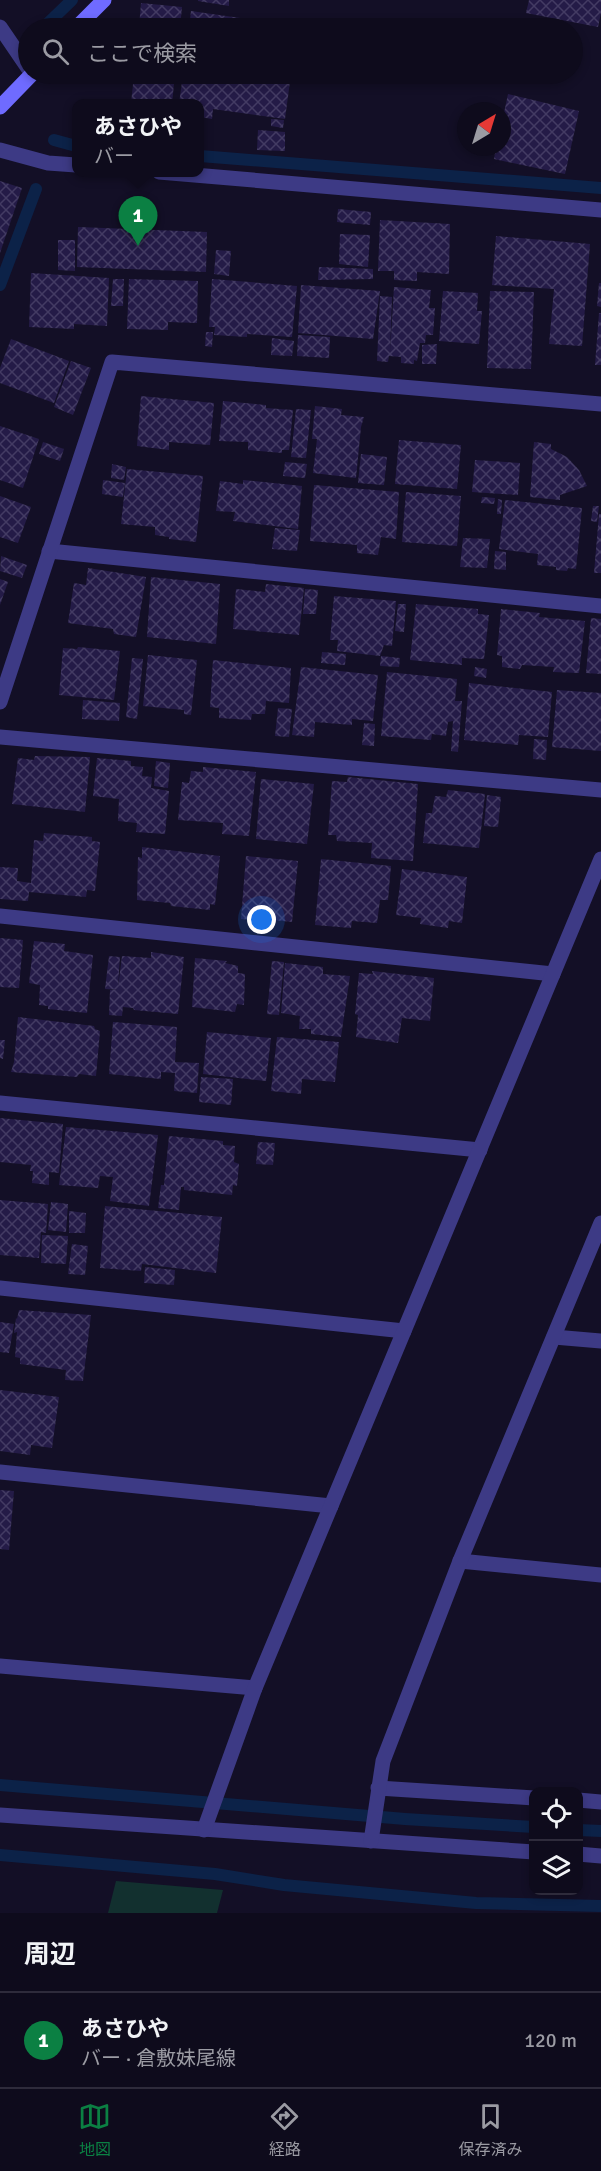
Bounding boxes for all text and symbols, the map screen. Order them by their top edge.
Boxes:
search box [18,18,583,84]
icon: search [39,35,72,68]
text: ここで検索 [87,40,197,67]
popup [72,99,204,177]
north arrow [457,102,511,156]
text: あさひや [94,113,182,140]
text: バー [94,144,134,169]
pin: 1 [118,196,158,246]
your location [247,905,276,934]
map controls [529,1787,583,1895]
button: locate [529,1787,583,1841]
button: layers [529,1841,583,1895]
text: 周辺 [24,1939,76,1971]
text: あさひや [81,2015,169,2042]
text: 1 [38,2028,49,2053]
text: 120 m [524,2028,577,2053]
text: バー · 倉敷妹尾線 [81,2046,236,2071]
tab: 地図 [78,2100,111,2160]
tab: 経路 [268,2100,301,2160]
tab: 保存済み [458,2100,522,2160]

